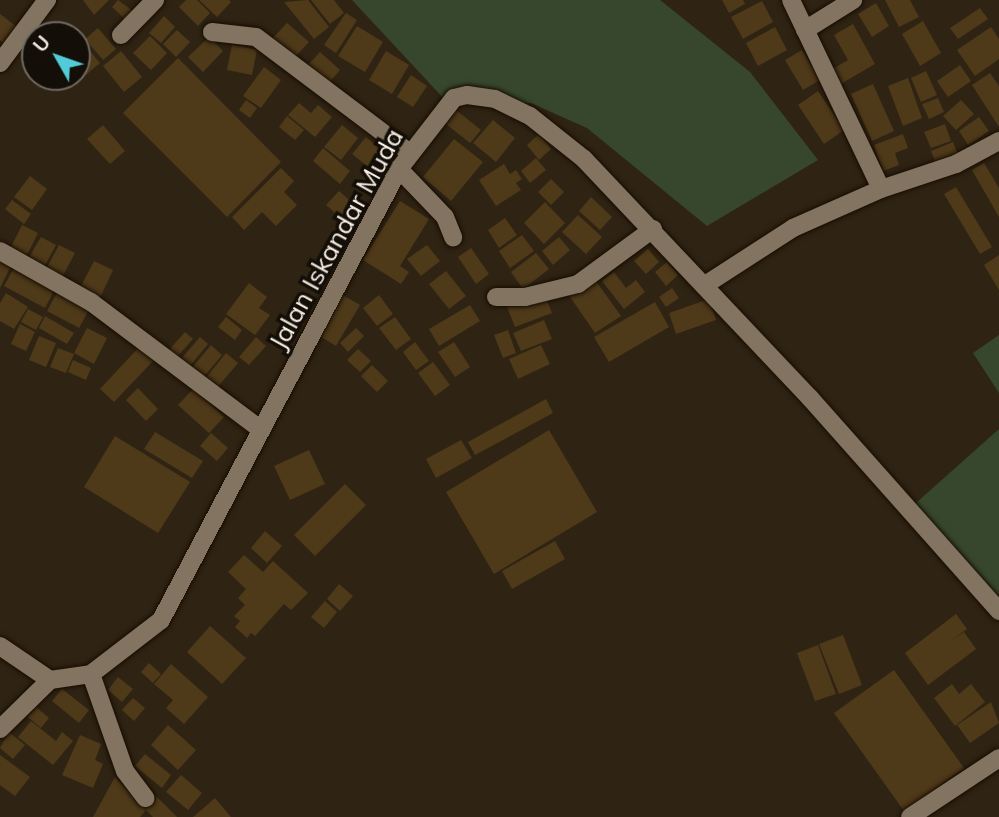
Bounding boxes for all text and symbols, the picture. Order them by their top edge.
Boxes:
north arrow [21,21,91,91]
text: U [28,31,55,57]
street label: Jalan Iskandar Muda [262,123,410,355]

